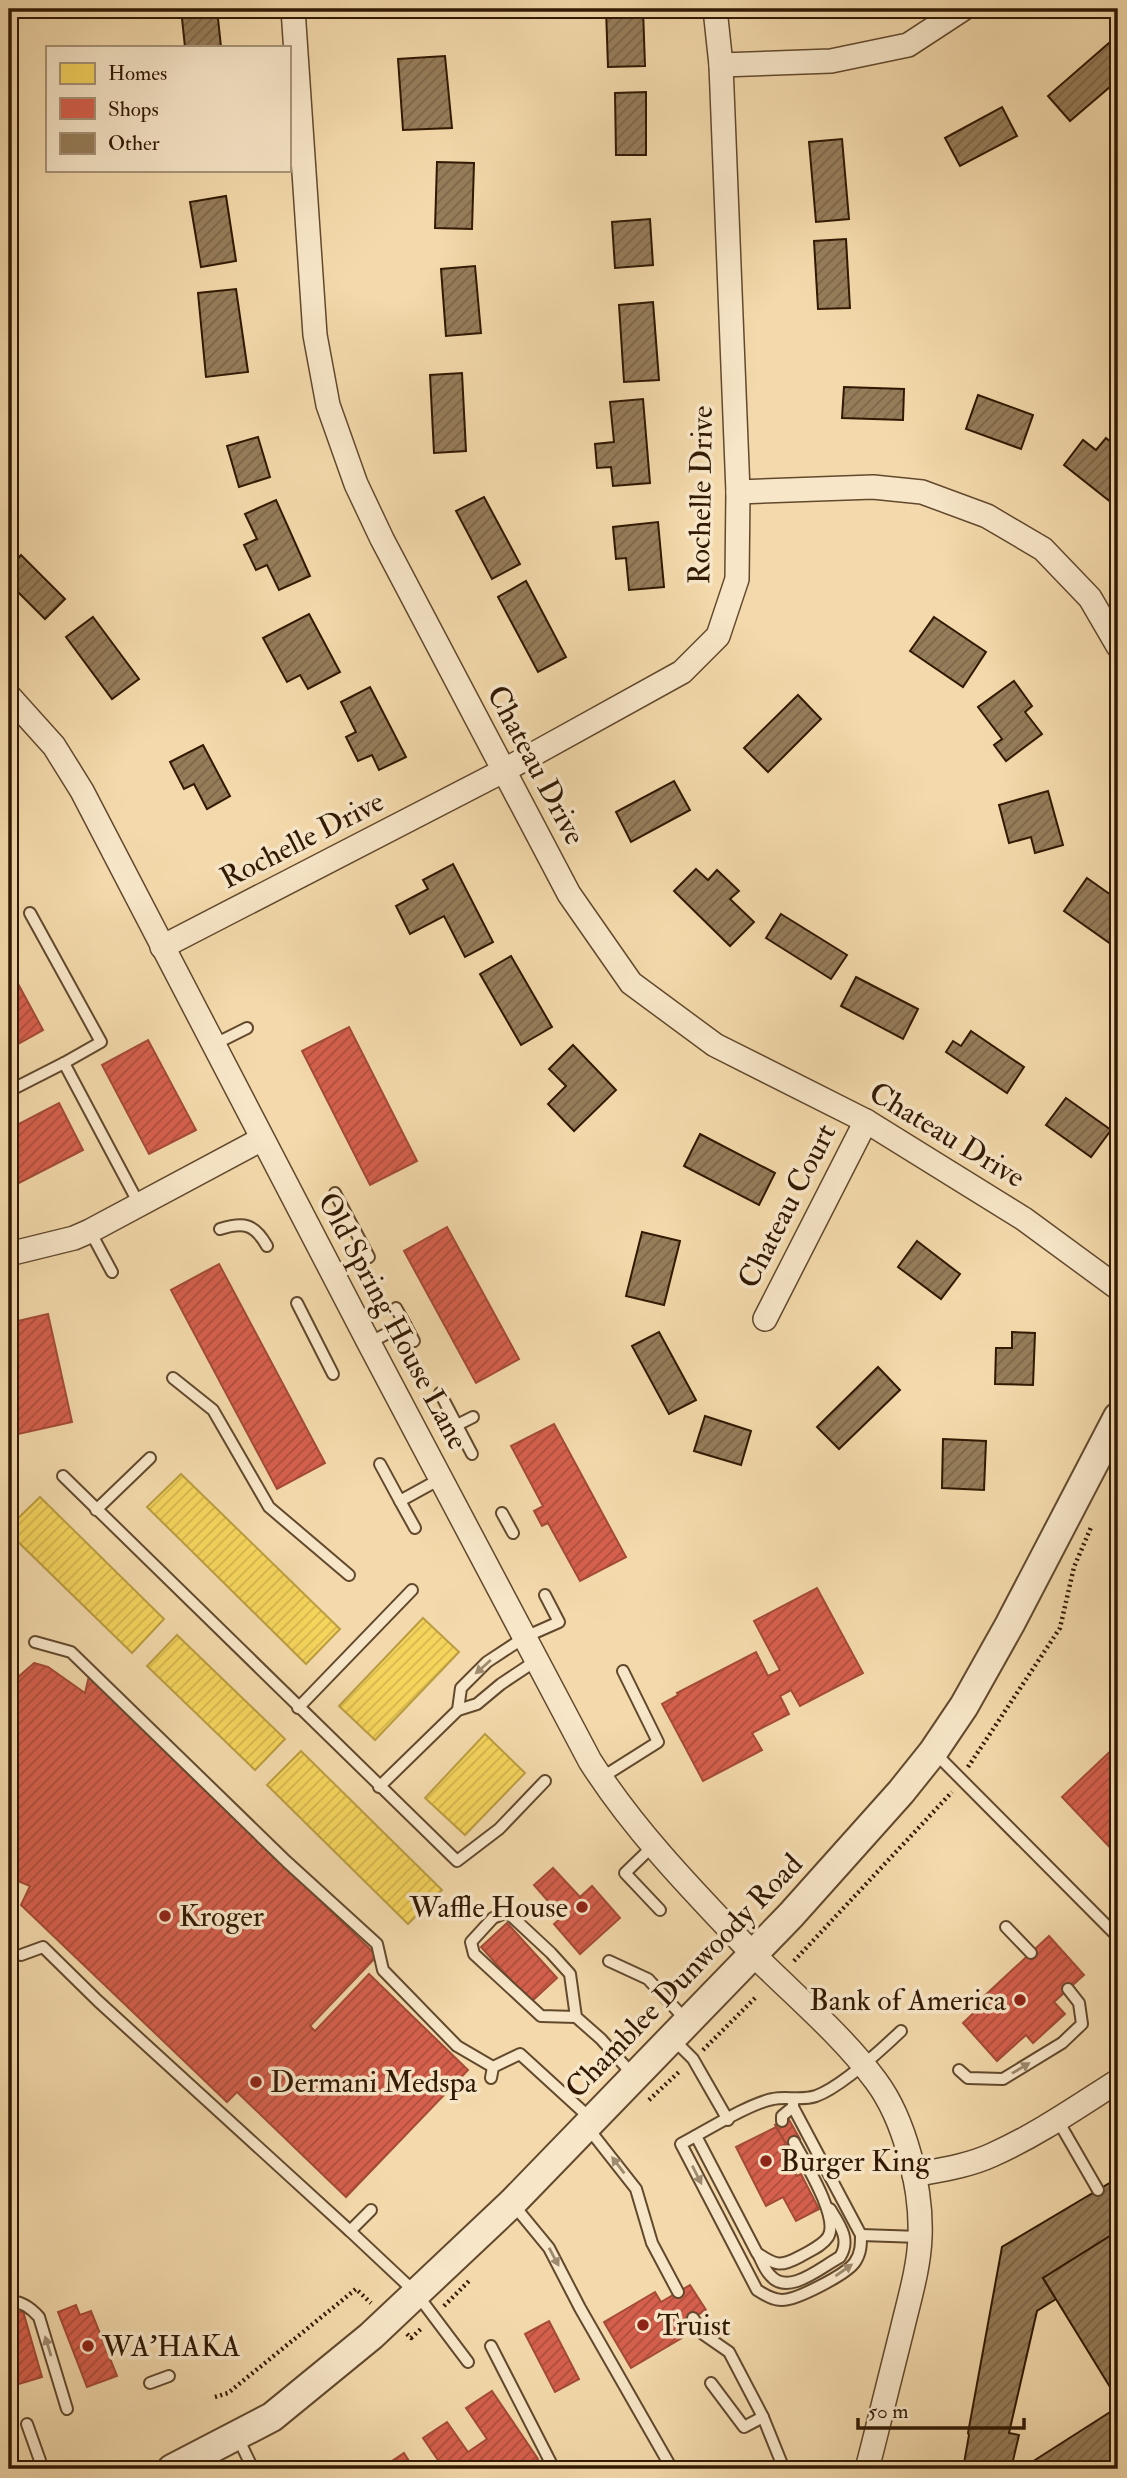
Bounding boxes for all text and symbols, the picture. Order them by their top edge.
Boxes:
legend [46,46,290,172]
text: Homes [108,60,167,87]
text: Shops [108,96,159,123]
text: Other [108,130,160,157]
street label: Rochelle Drive [681,405,721,585]
street label: Chateau Drive [479,679,593,851]
street label: Rochelle Drive [214,783,390,897]
street label: Chateau Drive [862,1074,1032,1196]
street label: Chateau Court [730,1117,844,1294]
street label: Old Spring House Lane [310,1186,476,1456]
one-way arrow [475,1659,492,1675]
street label: Chamblee Dunwoody Road [557,1846,811,2106]
place label: Waffle House [408,1889,568,1926]
place label: Kroger [179,1898,264,1935]
marker: Waffle House [574,1899,590,1915]
marker: Kroger [157,1908,173,1924]
place label: Bank of America [809,1982,1007,2019]
marker: Bank of America [1012,1992,1028,2008]
one-way arrow [1012,2062,1031,2074]
place label: Dermani Medspa [270,2064,478,2101]
marker: Dermani Medspa [248,2074,264,2090]
place label: Burger King [780,2143,931,2180]
marker: Burger King [758,2153,774,2169]
one-way arrow [611,2156,625,2174]
one-way arrow [691,2165,703,2185]
one-way arrow [548,2247,559,2267]
one-way arrow [835,2263,853,2277]
place label: Truist [657,2307,731,2344]
marker: Truist [635,2317,651,2333]
place label: WA'HAKA [101,2328,241,2365]
one-way arrow [42,2335,52,2356]
marker: WA'HAKA [80,2338,96,2354]
scale bar [858,2387,1024,2431]
text: 50 m [868,2398,909,2425]

